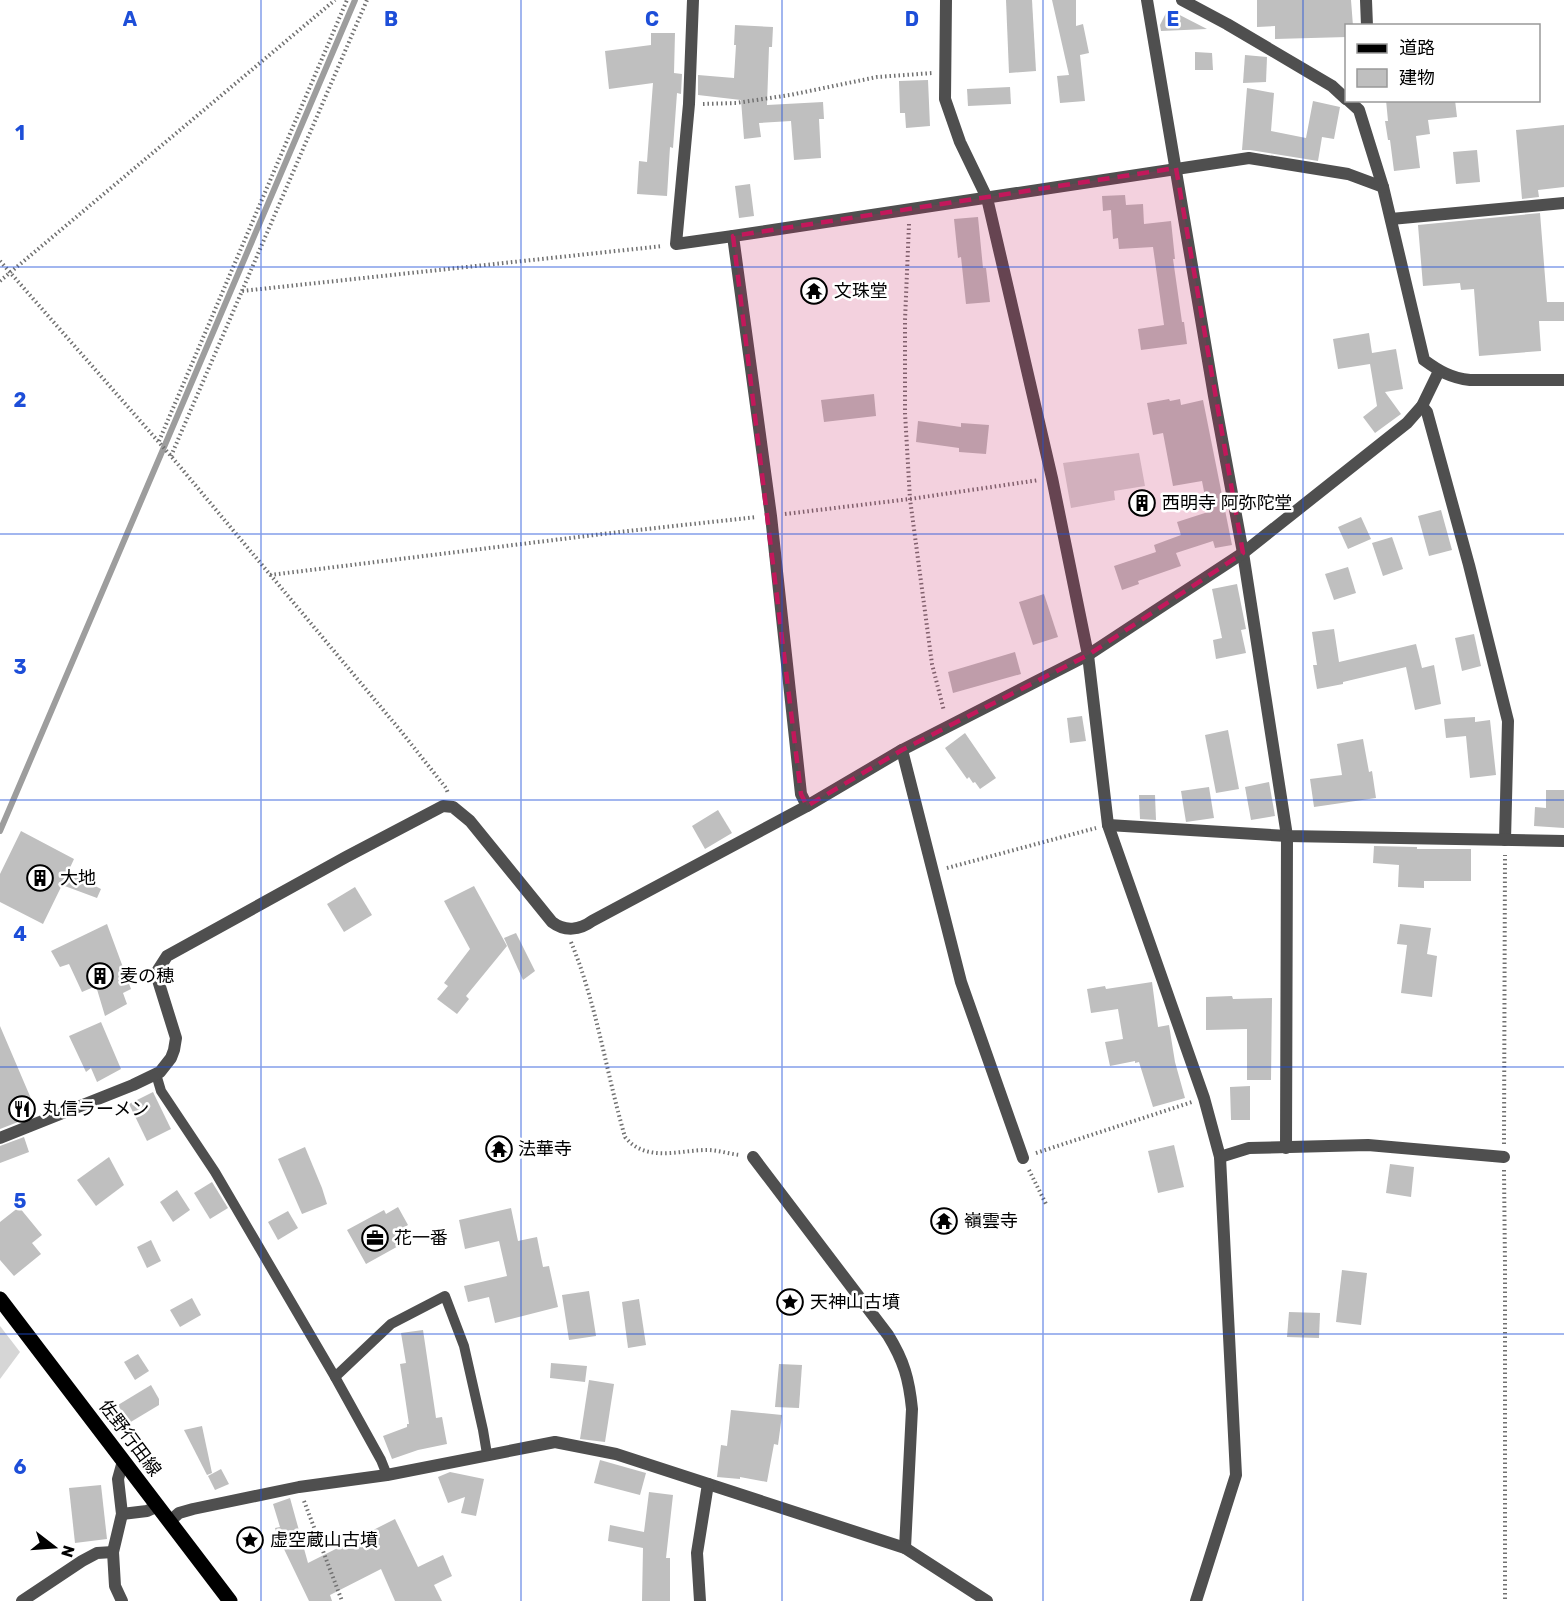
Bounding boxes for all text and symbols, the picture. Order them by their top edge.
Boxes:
text: A [123,7,138,31]
text: B [384,7,398,31]
text: C [645,7,659,31]
text: D [905,7,919,31]
text: E [1167,7,1179,31]
legend [1345,24,1540,102]
text: 道路 [1399,37,1435,59]
text: 建物 [1399,67,1435,89]
text: 1 [15,121,25,145]
temple icon: 文珠堂 [799,276,829,306]
place label: 文珠堂 [834,280,888,302]
text: 2 [14,388,27,412]
building icon: 西明寺 阿弥陀堂 [1127,488,1157,518]
place label: 西明寺 阿弥陀堂 [1162,492,1292,514]
text: 3 [13,655,27,679]
building icon: 大地 [25,863,55,893]
place label: 大地 [60,867,96,889]
text: 4 [13,922,27,946]
building icon: 麦の穂 [85,961,115,991]
place label: 麦の穂 [120,965,174,987]
restaurant icon: 丸信ラーメン [7,1094,37,1124]
place label: 丸信ラーメン [42,1098,149,1120]
temple icon: 法華寺 [484,1134,514,1164]
place label: 法華寺 [518,1138,572,1160]
text: 5 [14,1189,27,1213]
temple icon: 嶺雲寺 [929,1206,959,1236]
place label: 嶺雲寺 [964,1210,1018,1232]
office icon: 花一番 [360,1223,390,1253]
place label: 花一番 [394,1227,448,1249]
place icon: 天神山古墳 [775,1287,805,1317]
place label: 天神山古墳 [810,1291,900,1313]
street label: 佐野行田線 [94,1395,166,1481]
text: 6 [13,1455,27,1479]
north arrow [24,1517,84,1577]
place icon: 虚空蔵山古墳 [235,1525,265,1555]
place label: 虚空蔵山古墳 [270,1529,378,1551]
text: N [57,1543,79,1560]

